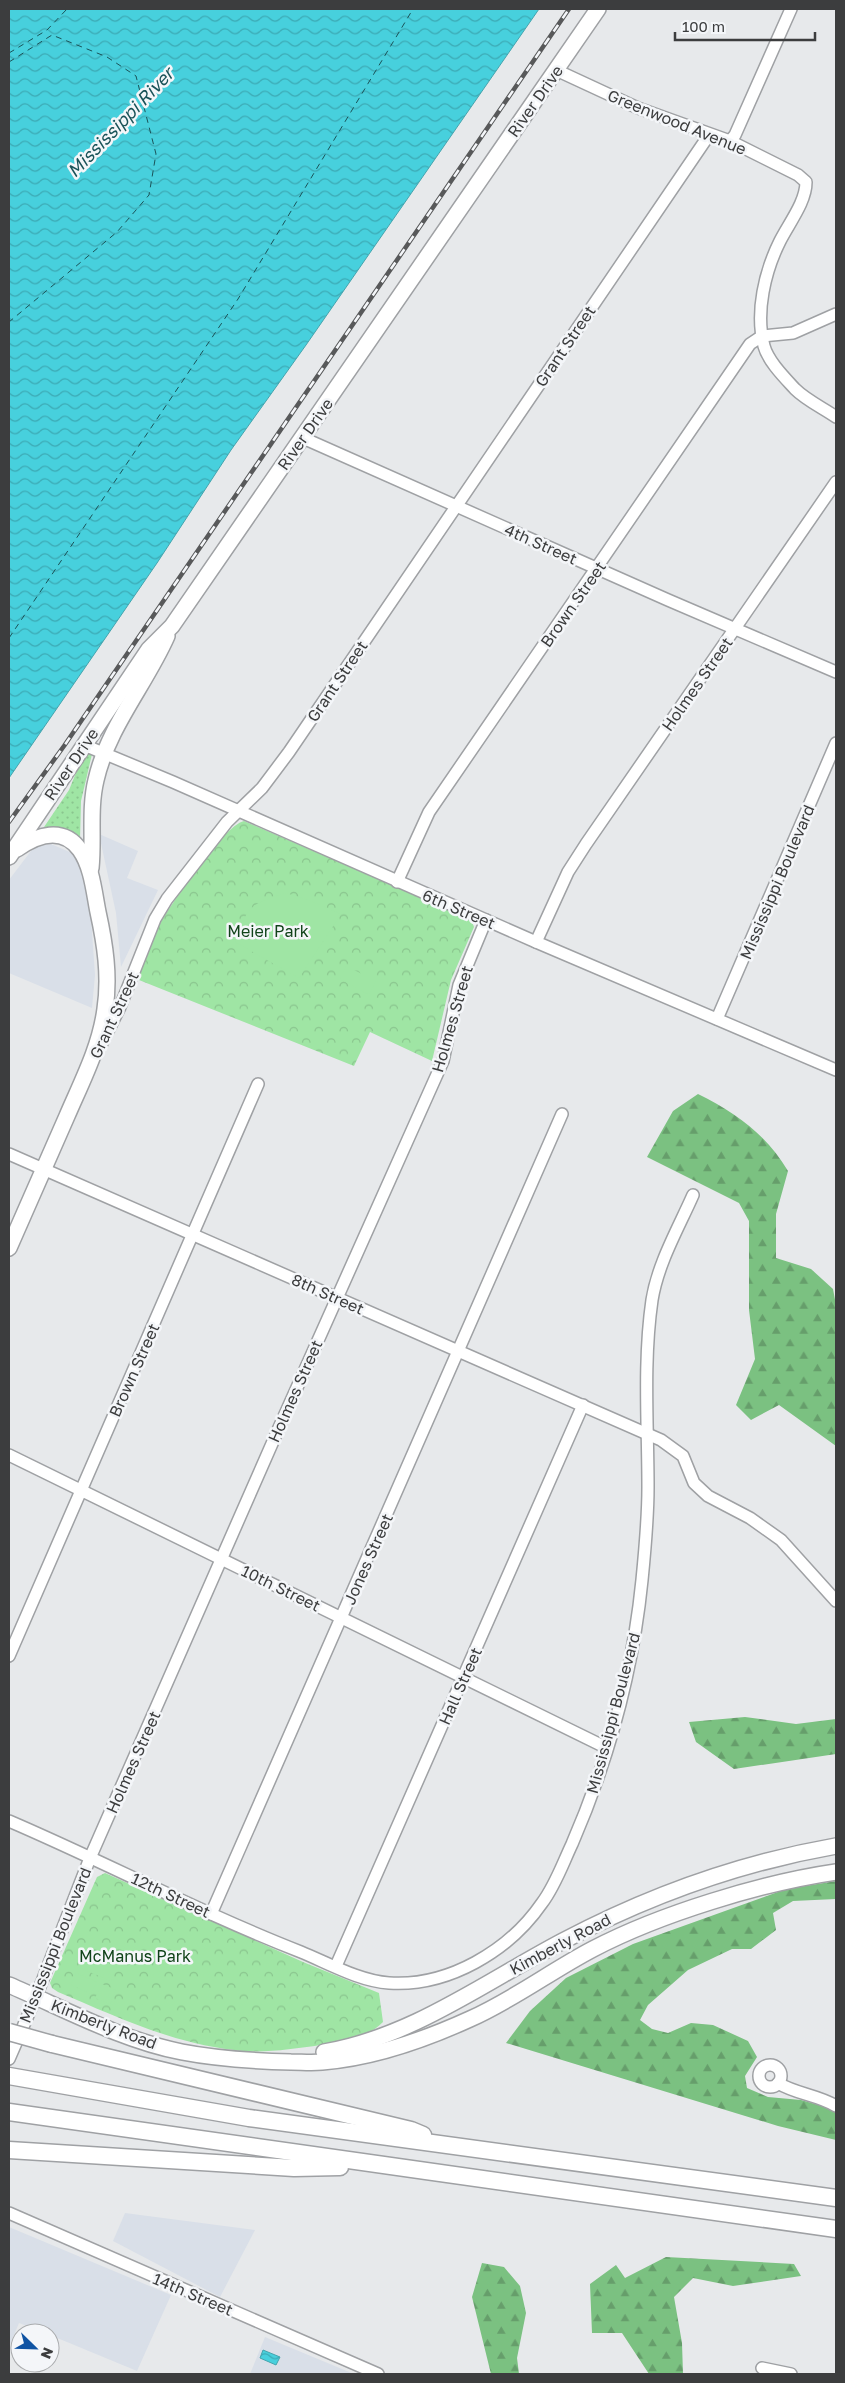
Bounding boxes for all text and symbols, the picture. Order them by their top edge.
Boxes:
scale bar [675,10,815,42]
text: 100 m [682,17,725,35]
water label: Mississippi River [62,60,180,181]
street label: River Drive [503,61,567,141]
street label: Greenwood Avenue [605,85,749,159]
street label: Grant Street [530,302,600,390]
street label: River Drive [273,394,337,474]
street label: 4th Street [502,519,580,569]
street label: Brown Street [536,557,610,651]
street label: Holmes Street [657,633,737,735]
street label: Grant Street [302,637,372,725]
street label: River Drive [40,724,102,804]
street label: Mississippi Boulevard [735,802,819,962]
street label: 6th Street [420,885,498,933]
park label: Meier Park [227,921,309,941]
street label: Holmes Street [427,963,477,1075]
street label: Grant Street [85,968,143,1062]
street label: 8th Street [289,1269,367,1319]
street label: Brown Street [104,1320,164,1420]
street label: Holmes Street [263,1337,327,1445]
street label: Jones Street [339,1510,397,1608]
street label: 10th Street [238,1560,324,1616]
street label: Mississippi Boulevard [582,1630,644,1796]
street label: Hall Street [434,1644,486,1728]
street label: Holmes Street [101,1708,165,1816]
street label: Mississippi Boulevard [15,1864,95,2026]
street label: 12th Street [128,1868,214,1922]
street label: Kimberly Road [506,1909,614,1979]
park label: McManus Park [79,1946,191,1966]
street label: Kimberly Road [48,1995,160,2053]
street label: 14th Street [150,2268,236,2320]
north arrow [10,2323,60,2373]
text: N [38,2345,57,2361]

